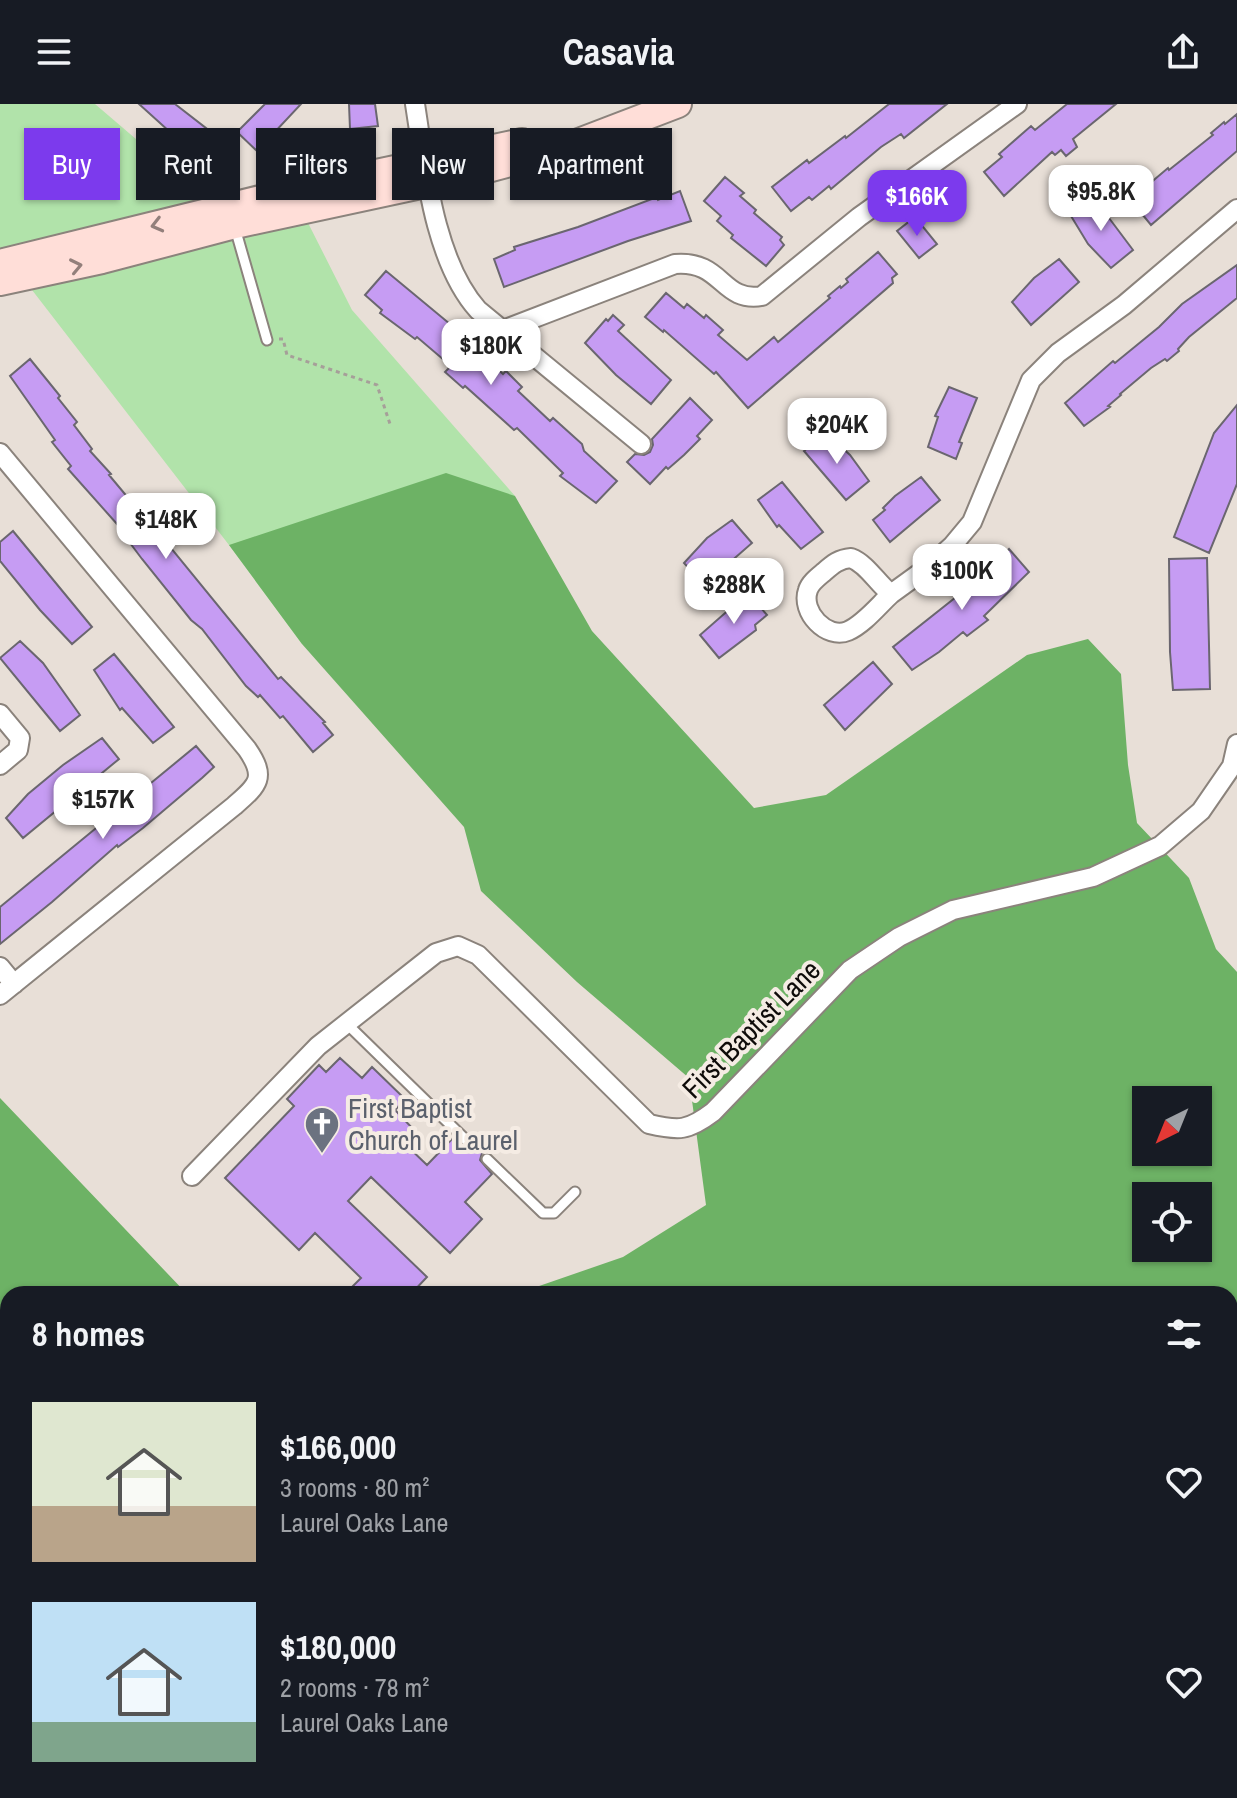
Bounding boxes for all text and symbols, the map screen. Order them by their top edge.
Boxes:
text: Casavia [563,28,674,76]
icon: menu [32,30,76,74]
icon: share [1161,30,1205,74]
chip: Buy [24,128,120,200]
chip: Rent [136,128,240,200]
chip: Filters [256,128,376,200]
chip: New [392,128,494,200]
chip: Apartment [510,128,672,200]
pin: $95.8K [1036,165,1166,233]
pin: $166K [861,170,973,238]
text: $95.8K [1067,173,1135,208]
text: $166K [886,178,948,213]
one-way arrow [150,216,164,233]
one-way arrow [69,258,83,275]
pin: $180K [435,319,547,387]
text: $180K [460,327,522,362]
pin: $204K [781,398,893,466]
text: $204K [806,406,868,441]
pin: $148K [110,493,222,561]
text: $148K [135,501,197,536]
pin: $100K [906,544,1018,612]
text: $100K [931,552,993,587]
pin: $288K [678,558,790,626]
text: $288K [703,566,765,601]
pin: $157K [47,773,159,841]
text: $157K [72,781,134,816]
street label: First Baptist Lane [673,951,829,1107]
north arrow [1132,1086,1212,1166]
map controls [1132,1086,1212,1262]
place label: First Baptist Church of Laurel [348,1089,518,1159]
church icon: First Baptist Church of Laurel [303,1105,341,1155]
button: locate [1132,1182,1212,1262]
text: 8 homes [32,1311,145,1357]
icon: filters [1162,1312,1206,1356]
text: $166,000 [280,1424,396,1470]
icon: home [96,1434,192,1530]
icon: heart [1162,1460,1206,1504]
text: 3 rooms · 80 m² [280,1470,429,1505]
text: Laurel Oaks Lane [280,1505,448,1540]
text: $180,000 [280,1624,396,1670]
icon: home [96,1634,192,1730]
icon: heart [1162,1660,1206,1704]
text: 2 rooms · 78 m² [280,1670,429,1705]
text: Laurel Oaks Lane [280,1705,448,1740]

